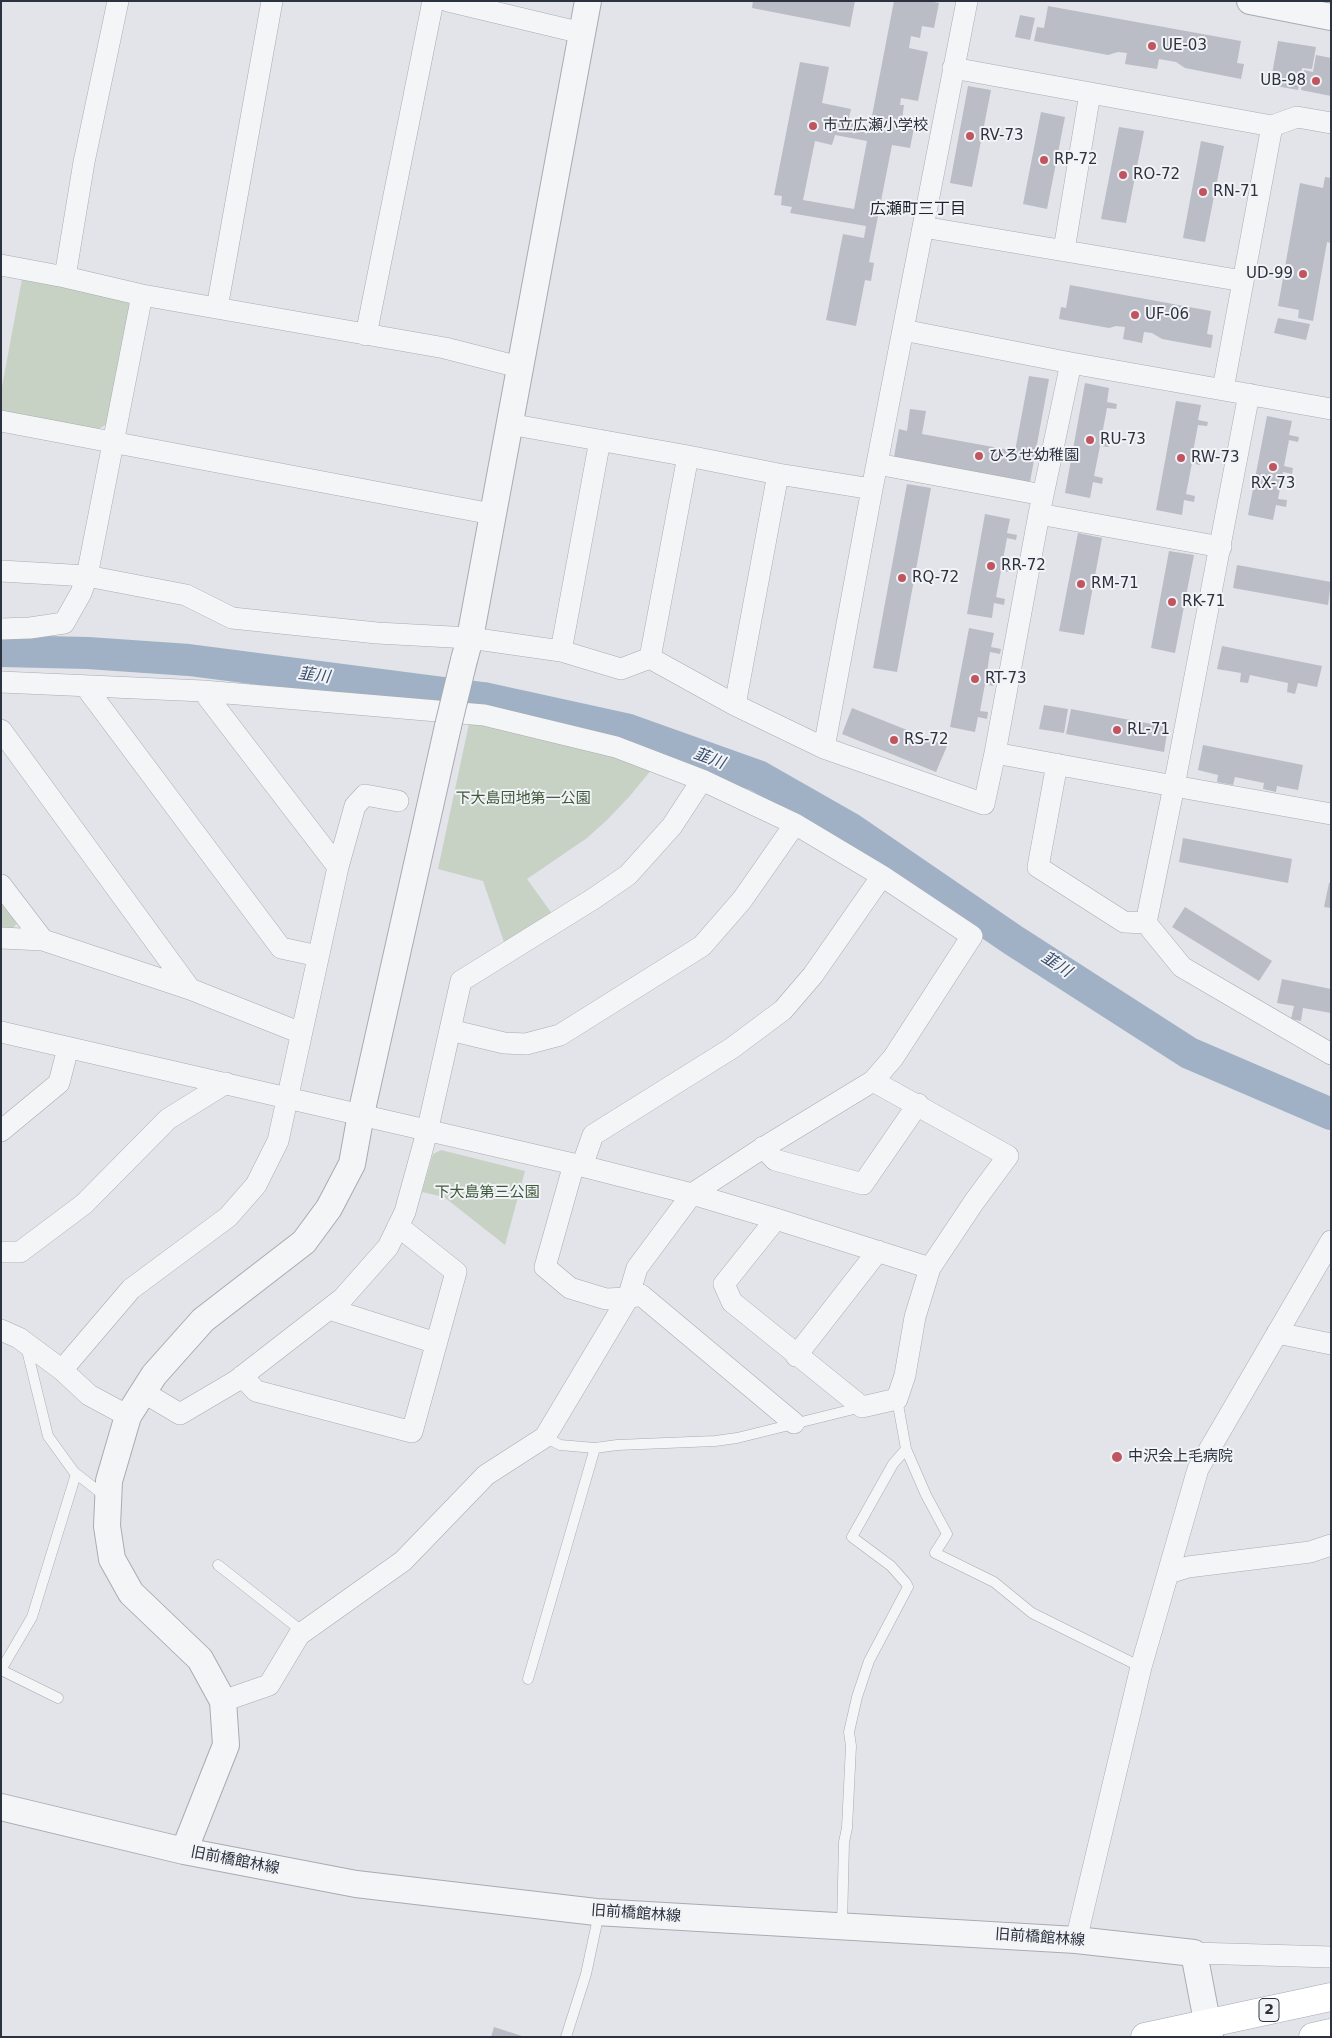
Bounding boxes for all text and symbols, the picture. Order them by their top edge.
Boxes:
place label: UE-03 [1162,37,1207,55]
marker: UE-03 [1146,40,1158,52]
place label: UB-98 [1260,72,1306,90]
marker: UB-98 [1310,75,1322,87]
place label: 市立広瀬小学校 [823,117,928,135]
marker: 市立広瀬小学校 [807,120,819,132]
place label: RV-73 [980,127,1023,145]
marker: RV-73 [964,130,976,142]
place label: RP-72 [1054,151,1098,169]
marker: RP-72 [1038,154,1050,166]
place label: RO-72 [1133,166,1180,184]
marker: RO-72 [1117,169,1129,181]
place label: RN-71 [1213,183,1259,201]
marker: RN-71 [1197,186,1209,198]
district label: 広瀬町三丁目 [870,200,966,220]
place label: UD-99 [1246,265,1293,283]
marker: UD-99 [1297,268,1309,280]
place label: UF-06 [1145,306,1189,324]
marker: UF-06 [1129,309,1141,321]
place label: RU-73 [1100,431,1146,449]
marker: RU-73 [1084,434,1096,446]
place label: ひろせ幼稚園 [989,447,1079,465]
place label: RW-73 [1191,449,1240,467]
marker: ひろせ幼稚園 [973,450,985,462]
marker: RW-73 [1175,452,1187,464]
marker: RX-73 [1267,461,1279,473]
place label: RX-73 [1251,475,1295,493]
place label: RR-72 [1001,557,1046,575]
marker: RR-72 [985,560,997,572]
place label: RQ-72 [912,569,959,587]
marker: RQ-72 [896,572,908,584]
place label: RM-71 [1091,575,1139,593]
marker: RM-71 [1075,578,1087,590]
place label: RK-71 [1182,593,1225,611]
marker: RK-71 [1166,596,1178,608]
water label: 韮川 [297,665,331,687]
place label: RT-73 [985,670,1027,688]
marker: RT-73 [969,673,981,685]
place label: RL-71 [1127,721,1170,739]
marker: RL-71 [1111,724,1123,736]
place label: RS-72 [904,731,948,749]
marker: RS-72 [888,734,900,746]
water label: 韮川 [691,745,727,773]
park label: 下大島団地第一公園 [456,790,590,808]
water label: 韮川 [1037,948,1075,982]
park label: 下大島第三公園 [435,1184,539,1202]
place label: 中沢会上毛病院 [1128,1448,1233,1466]
marker: 中沢会上毛病院 [1110,1450,1124,1464]
street label: 旧前橋館林線 [189,1844,281,1878]
street label: 旧前橋館林線 [590,1902,682,1926]
street label: 旧前橋館林線 [994,1926,1086,1950]
road number: 2 [1259,1998,1279,2022]

